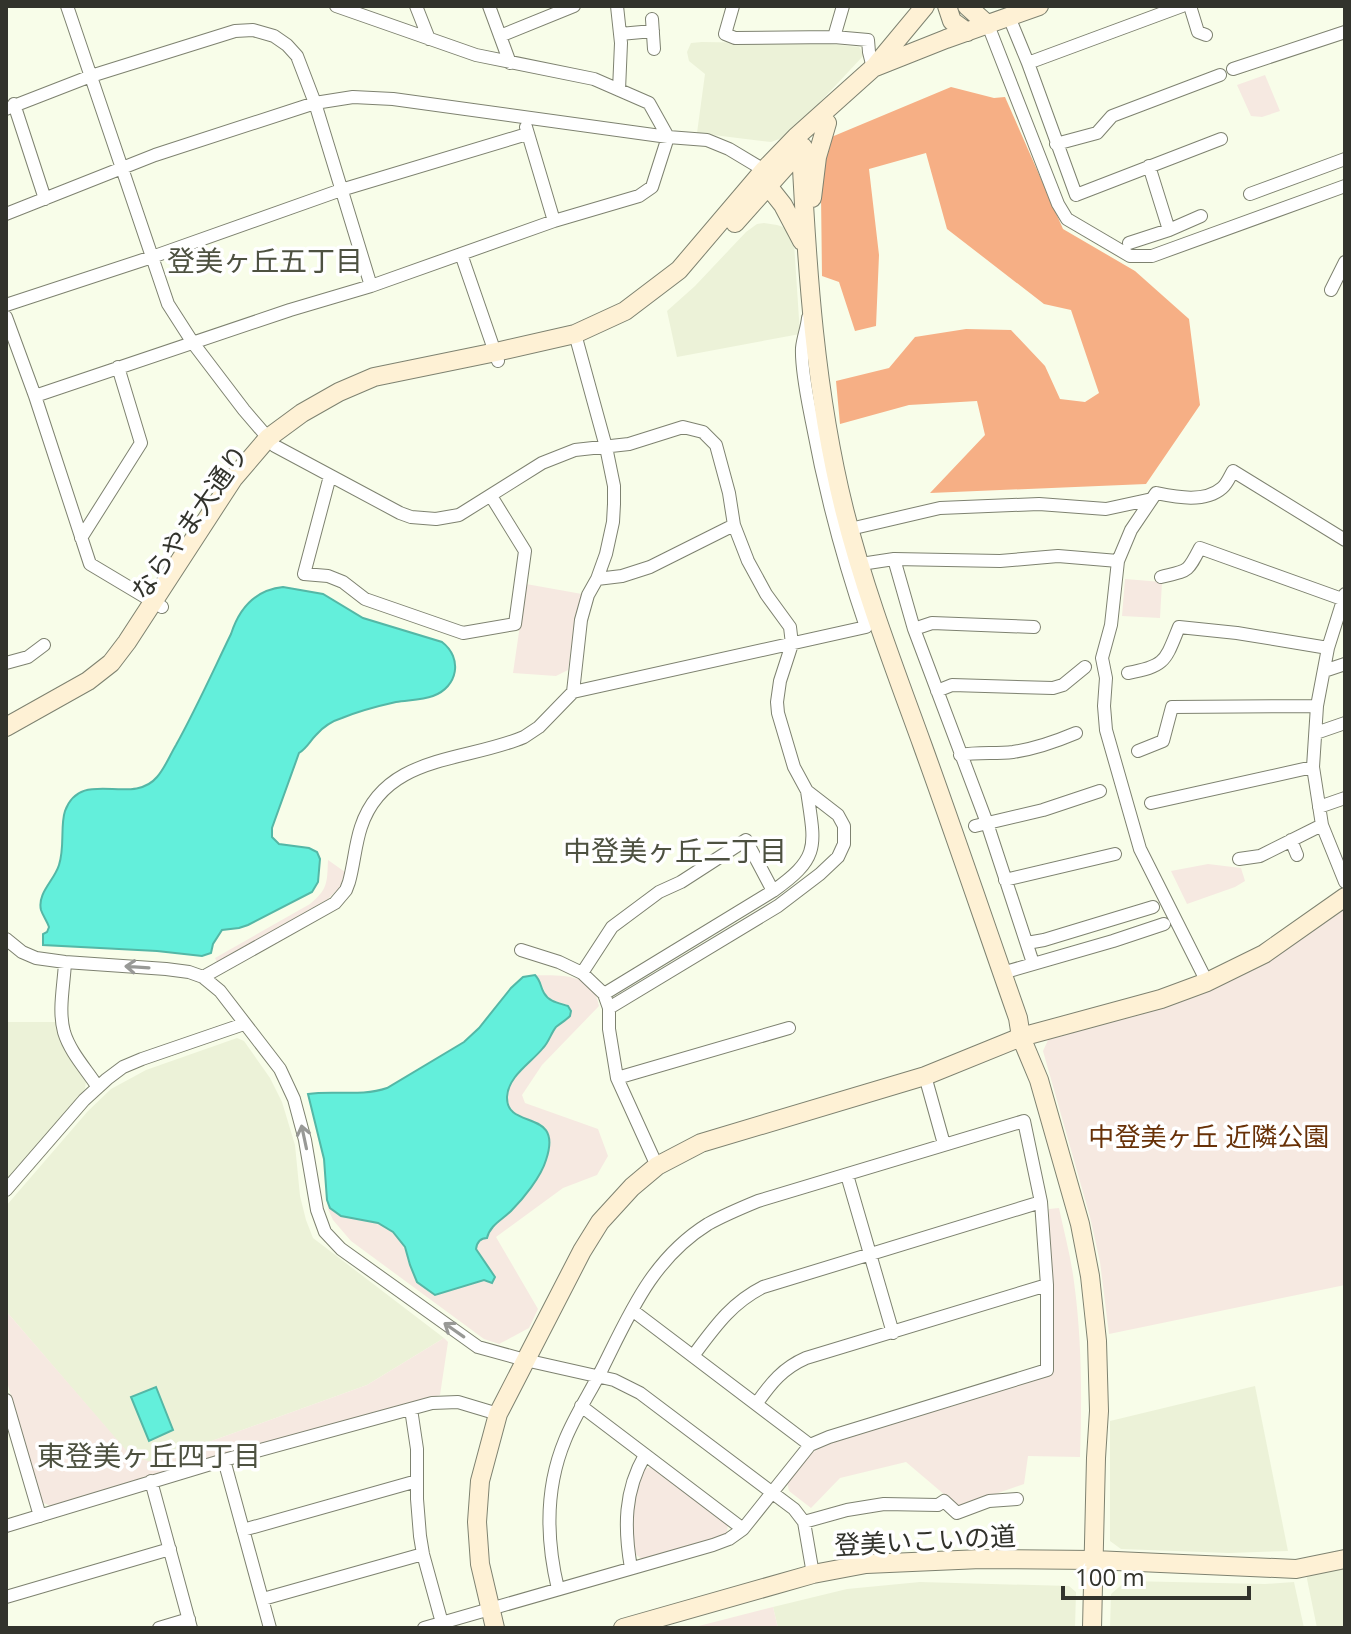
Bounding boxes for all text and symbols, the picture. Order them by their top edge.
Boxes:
district label: 登美ヶ丘五丁目 [167,241,363,279]
street label: ならやま大通り [122,437,256,607]
district label: 中登美ヶ丘二丁目 [563,831,787,869]
one-way arrow [124,959,151,974]
park label: 中登美ヶ丘 近隣公園 [1089,1118,1329,1154]
one-way arrow [296,1125,311,1151]
one-way arrow [444,1322,466,1338]
district label: 東登美ヶ丘四丁目 [37,1436,261,1474]
street label: 登美いこいの道 [833,1517,1017,1563]
scale bar [1063,1550,1249,1600]
text: 100 m [1075,1560,1145,1593]

